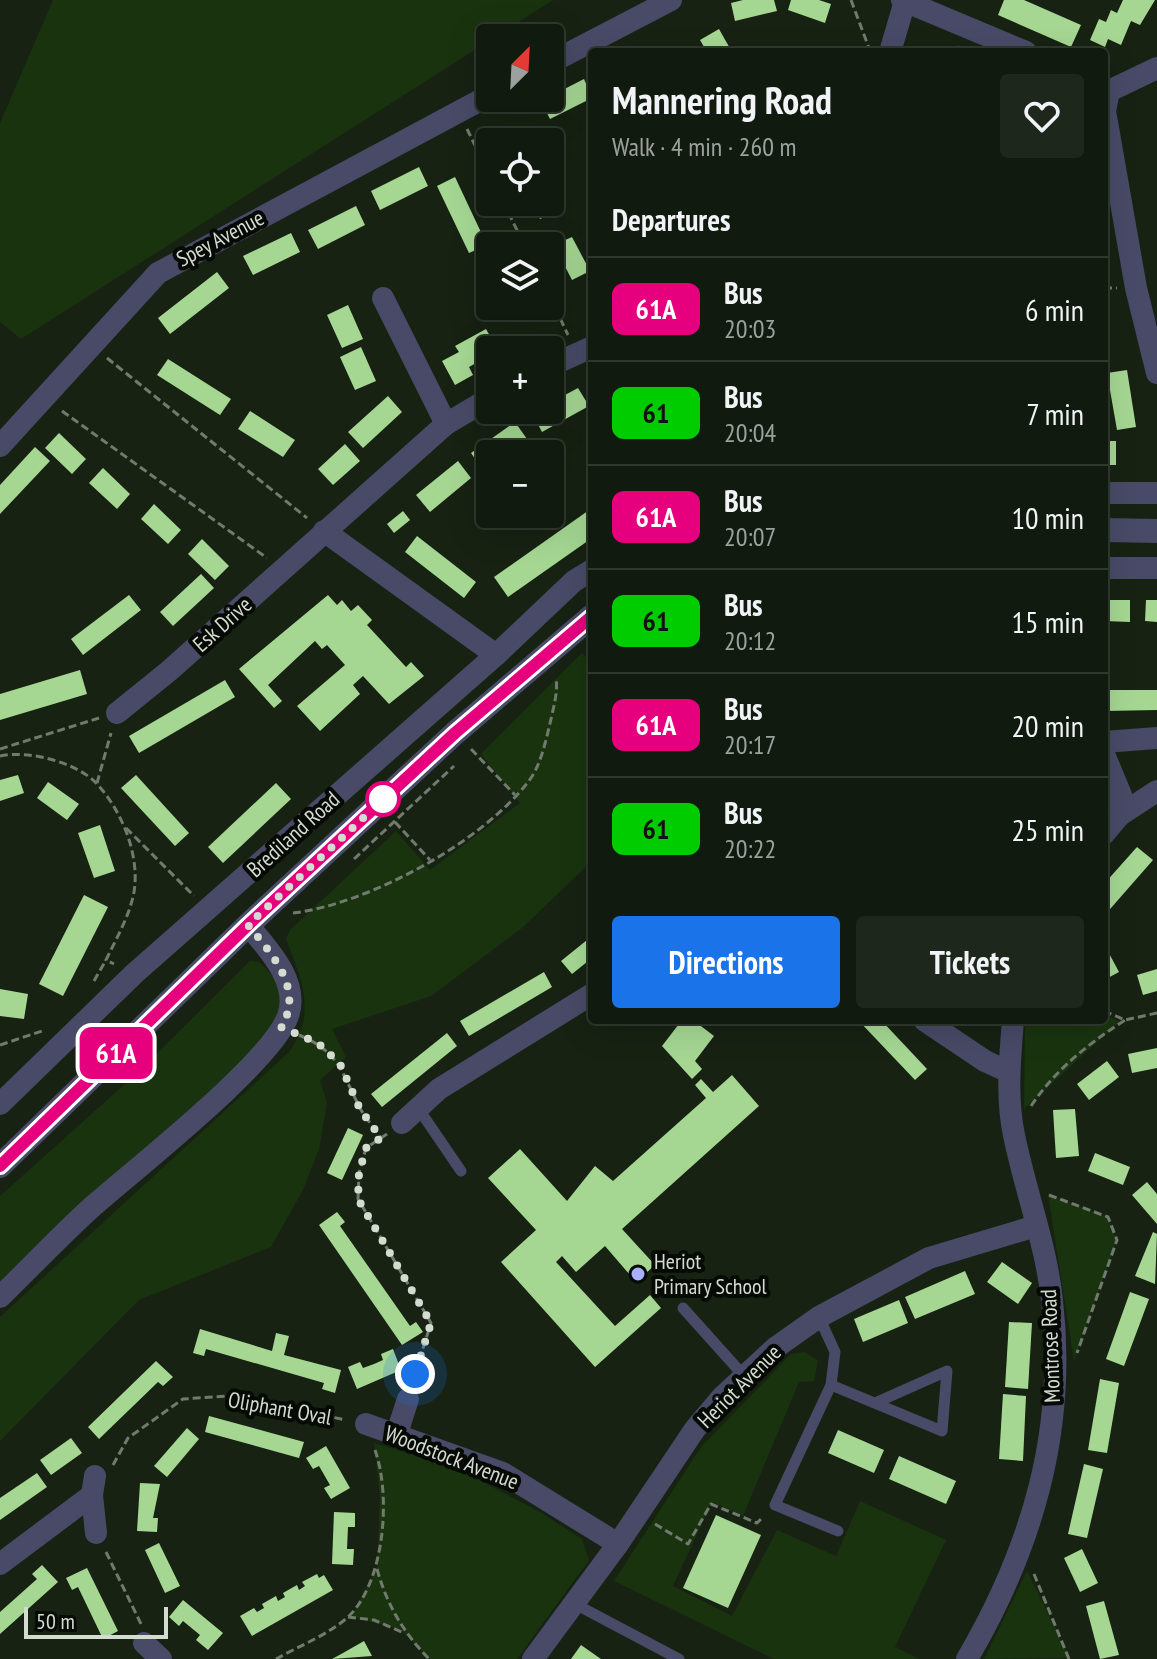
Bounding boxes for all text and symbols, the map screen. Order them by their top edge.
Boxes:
north arrow [476,24,564,112]
map controls [476,24,564,528]
button: heart [1000,74,1084,158]
text: Mannering Road [612,75,832,124]
button: locate [476,128,564,216]
text: Walk · 4 min · 260 m [612,130,796,163]
text: Departures [612,200,730,239]
street label: Spey Avenue [171,203,269,273]
button: layers [476,232,564,320]
text: Bus [724,273,763,312]
text: 61A [636,290,676,327]
text: 6 min [1025,290,1084,329]
text: 20:03 [724,312,776,345]
button: + [476,336,564,424]
text: Bus [724,377,763,416]
text: 61 [643,394,669,431]
text: 7 min [1026,394,1084,433]
text: 20:04 [724,416,776,449]
button: − [476,440,564,528]
text: Bus [724,481,763,520]
text: 61A [636,498,676,535]
text: 10 min [1011,498,1084,537]
text: 20:07 [724,520,776,553]
text: Bus [724,585,763,624]
street label: Esk Drive [187,590,257,658]
text: 61 [643,602,669,639]
text: 15 min [1011,602,1084,641]
text: 20:12 [724,624,776,657]
text: Bus [724,689,763,728]
text: 61A [636,706,676,743]
text: 20 min [1011,706,1084,745]
text: 20:17 [724,728,776,761]
unlabelled marker [366,782,400,816]
street label: Brediland Road [241,785,345,883]
text: Bus [724,793,763,832]
text: 61 [643,810,669,847]
text: 25 min [1011,810,1084,849]
text: 20:22 [724,832,776,865]
button: Directions [612,916,840,1008]
button: Tickets [856,916,1084,1008]
line badge: 61A [70,1027,162,1079]
text: 61A [96,1034,136,1071]
place label: Heriot Primary School [654,1247,768,1300]
marker: Heriot Primary School [629,1265,647,1283]
street label: Montrose Road [1034,1289,1066,1403]
street label: Heriot Avenue [691,1338,787,1434]
your location [395,1354,435,1394]
street label: Oliphant Oval [226,1385,335,1431]
street label: Woodstock Avenue [381,1419,523,1495]
scale bar [24,1603,168,1639]
text: 50 m [36,1607,75,1635]

